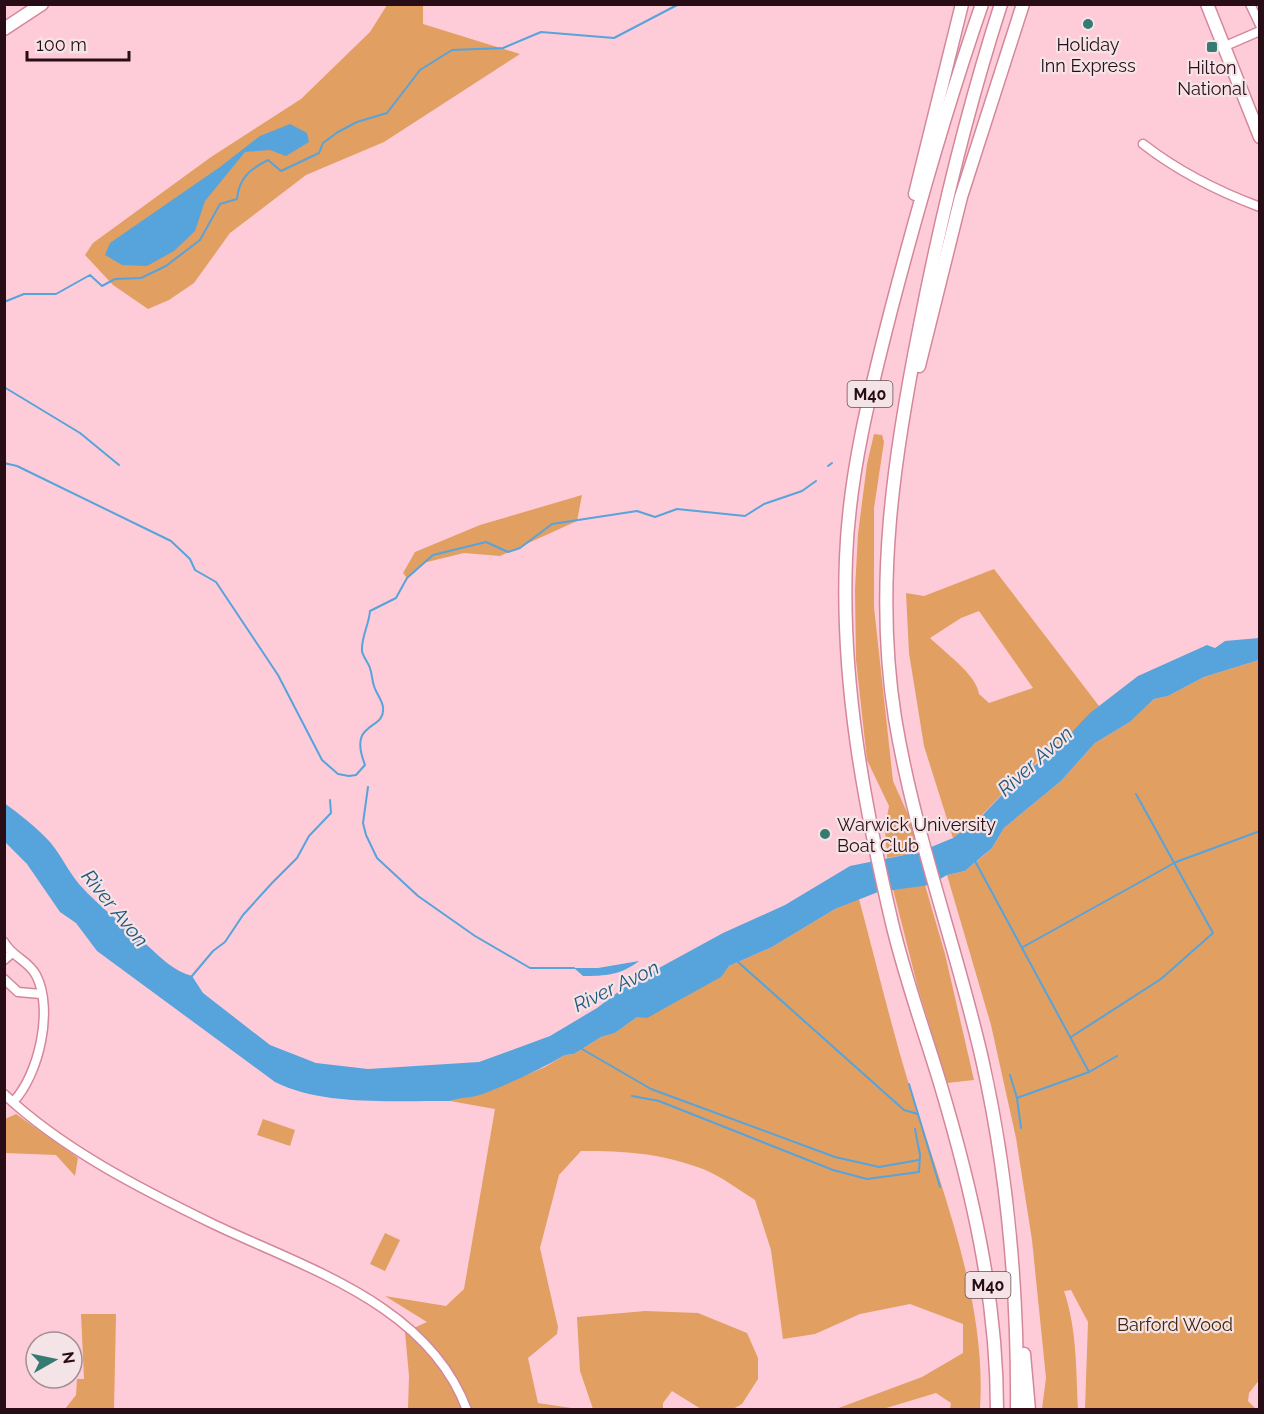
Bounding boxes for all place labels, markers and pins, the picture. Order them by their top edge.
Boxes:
marker: Holiday Inn Express [1081,17,1095,31]
place label: Holiday Inn Express [1040,34,1136,76]
marker: Hilton National [1205,40,1219,54]
place label: Hilton National [1177,57,1247,99]
place label: Warwick University Boat Club [837,814,996,856]
marker: Warwick University Boat Club [818,827,832,841]

